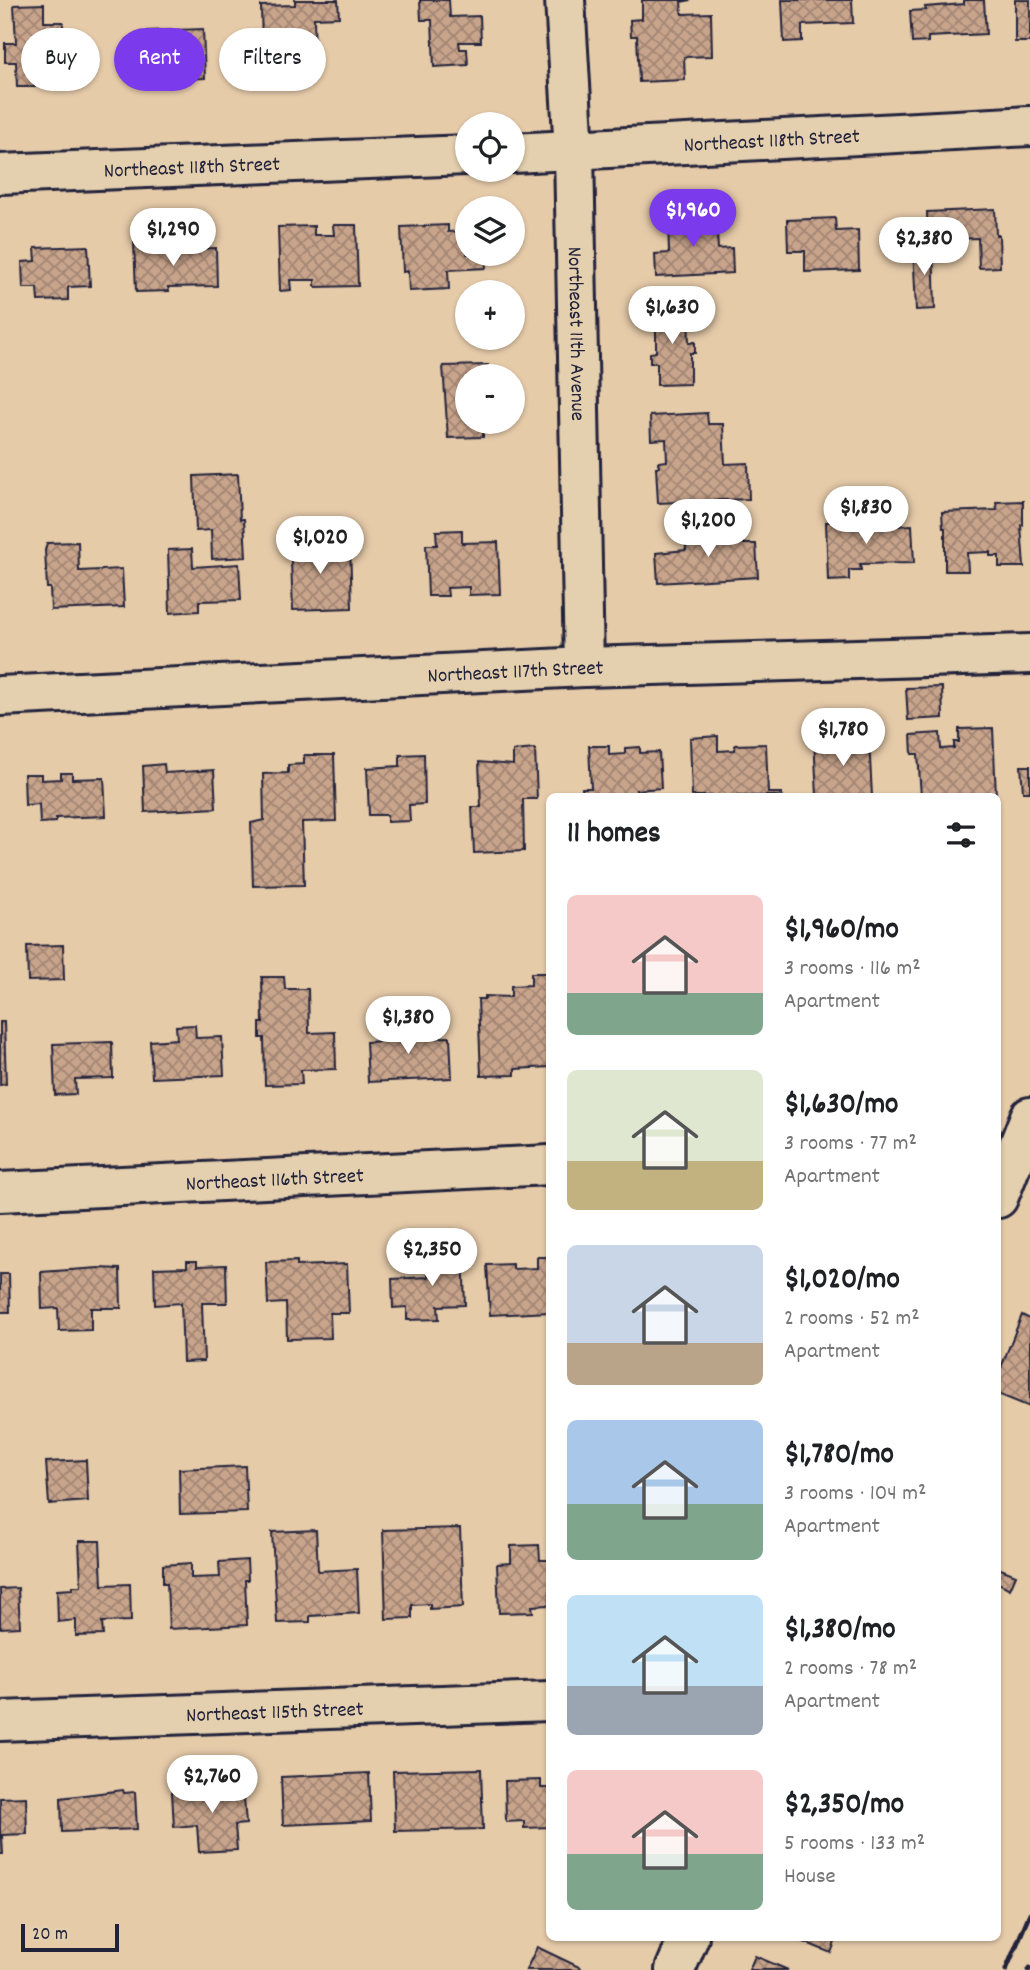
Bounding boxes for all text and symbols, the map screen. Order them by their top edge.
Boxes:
chip: Buy [21,28,100,91]
chip: Rent [114,28,205,91]
chip: Filters [219,28,326,91]
map controls [455,112,525,434]
button: locate [455,112,525,182]
street label: Northeast 118th Street [683,123,861,162]
street label: Northeast 118th Street [103,151,281,188]
pin: $1,960 [636,190,750,249]
text: $1,960 [665,195,721,228]
button: layers [455,196,525,266]
pin: $1,290 [116,208,230,268]
text: $1,290 [146,214,200,247]
pin: $2,380 [867,218,981,277]
text: $2,380 [895,223,953,256]
street label: Northeast 11th Avenue [558,246,591,421]
button: + [455,280,525,350]
pin: $1,630 [615,286,729,346]
text: $1,630 [644,292,700,325]
button: − [455,364,525,434]
pin: $1,830 [809,486,923,546]
text: $1,830 [839,492,893,525]
pin: $1,200 [651,500,765,559]
text: $1,200 [680,505,736,538]
pin: $1,020 [263,516,377,576]
text: $1,020 [292,522,348,555]
street label: Northeast 117th Street [427,654,604,693]
pin: $1,780 [786,708,900,768]
text: $1,780 [817,714,869,747]
text: 11 homes [567,814,661,857]
icon: filters [942,816,980,854]
text: $1,960/mo [784,910,899,953]
icon: home [623,923,707,1007]
text: 3 rooms · 116 m² [784,953,921,986]
text: Apartment [784,986,880,1019]
pin: $1,380 [351,996,465,1056]
text: $1,380 [381,1002,435,1035]
text: $1,630/mo [784,1085,898,1128]
icon: home [623,1098,707,1182]
text: 3 rooms · 77 m² [784,1128,917,1161]
text: Apartment [784,1161,880,1194]
street label: Northeast 116th Street [185,1162,365,1201]
pin: $2,350 [375,1228,489,1288]
text: $2,350 [402,1234,462,1267]
text: $1,020/mo [784,1260,900,1303]
icon: home [623,1273,707,1357]
text: 2 rooms · 52 m² [784,1303,920,1336]
text: Apartment [784,1336,880,1369]
text: $1,780/mo [784,1435,894,1478]
icon: home [623,1448,707,1532]
text: 3 rooms · 104 m² [784,1478,926,1511]
text: Apartment [784,1511,880,1544]
text: $1,380/mo [784,1610,896,1653]
icon: home [623,1623,707,1707]
text: 2 rooms · 78 m² [784,1653,917,1686]
text: Apartment [784,1686,880,1719]
street label: Northeast 115th Street [186,1696,364,1732]
pin: $2,760 [155,1756,269,1815]
text: $2,760 [183,1761,241,1794]
text: $2,350/mo [784,1785,904,1828]
icon: home [623,1798,707,1882]
text: 5 rooms · 133 m² [784,1828,925,1861]
text: House [784,1861,836,1894]
scale bar [21,1921,119,1953]
text: 20 m [32,1922,68,1949]

